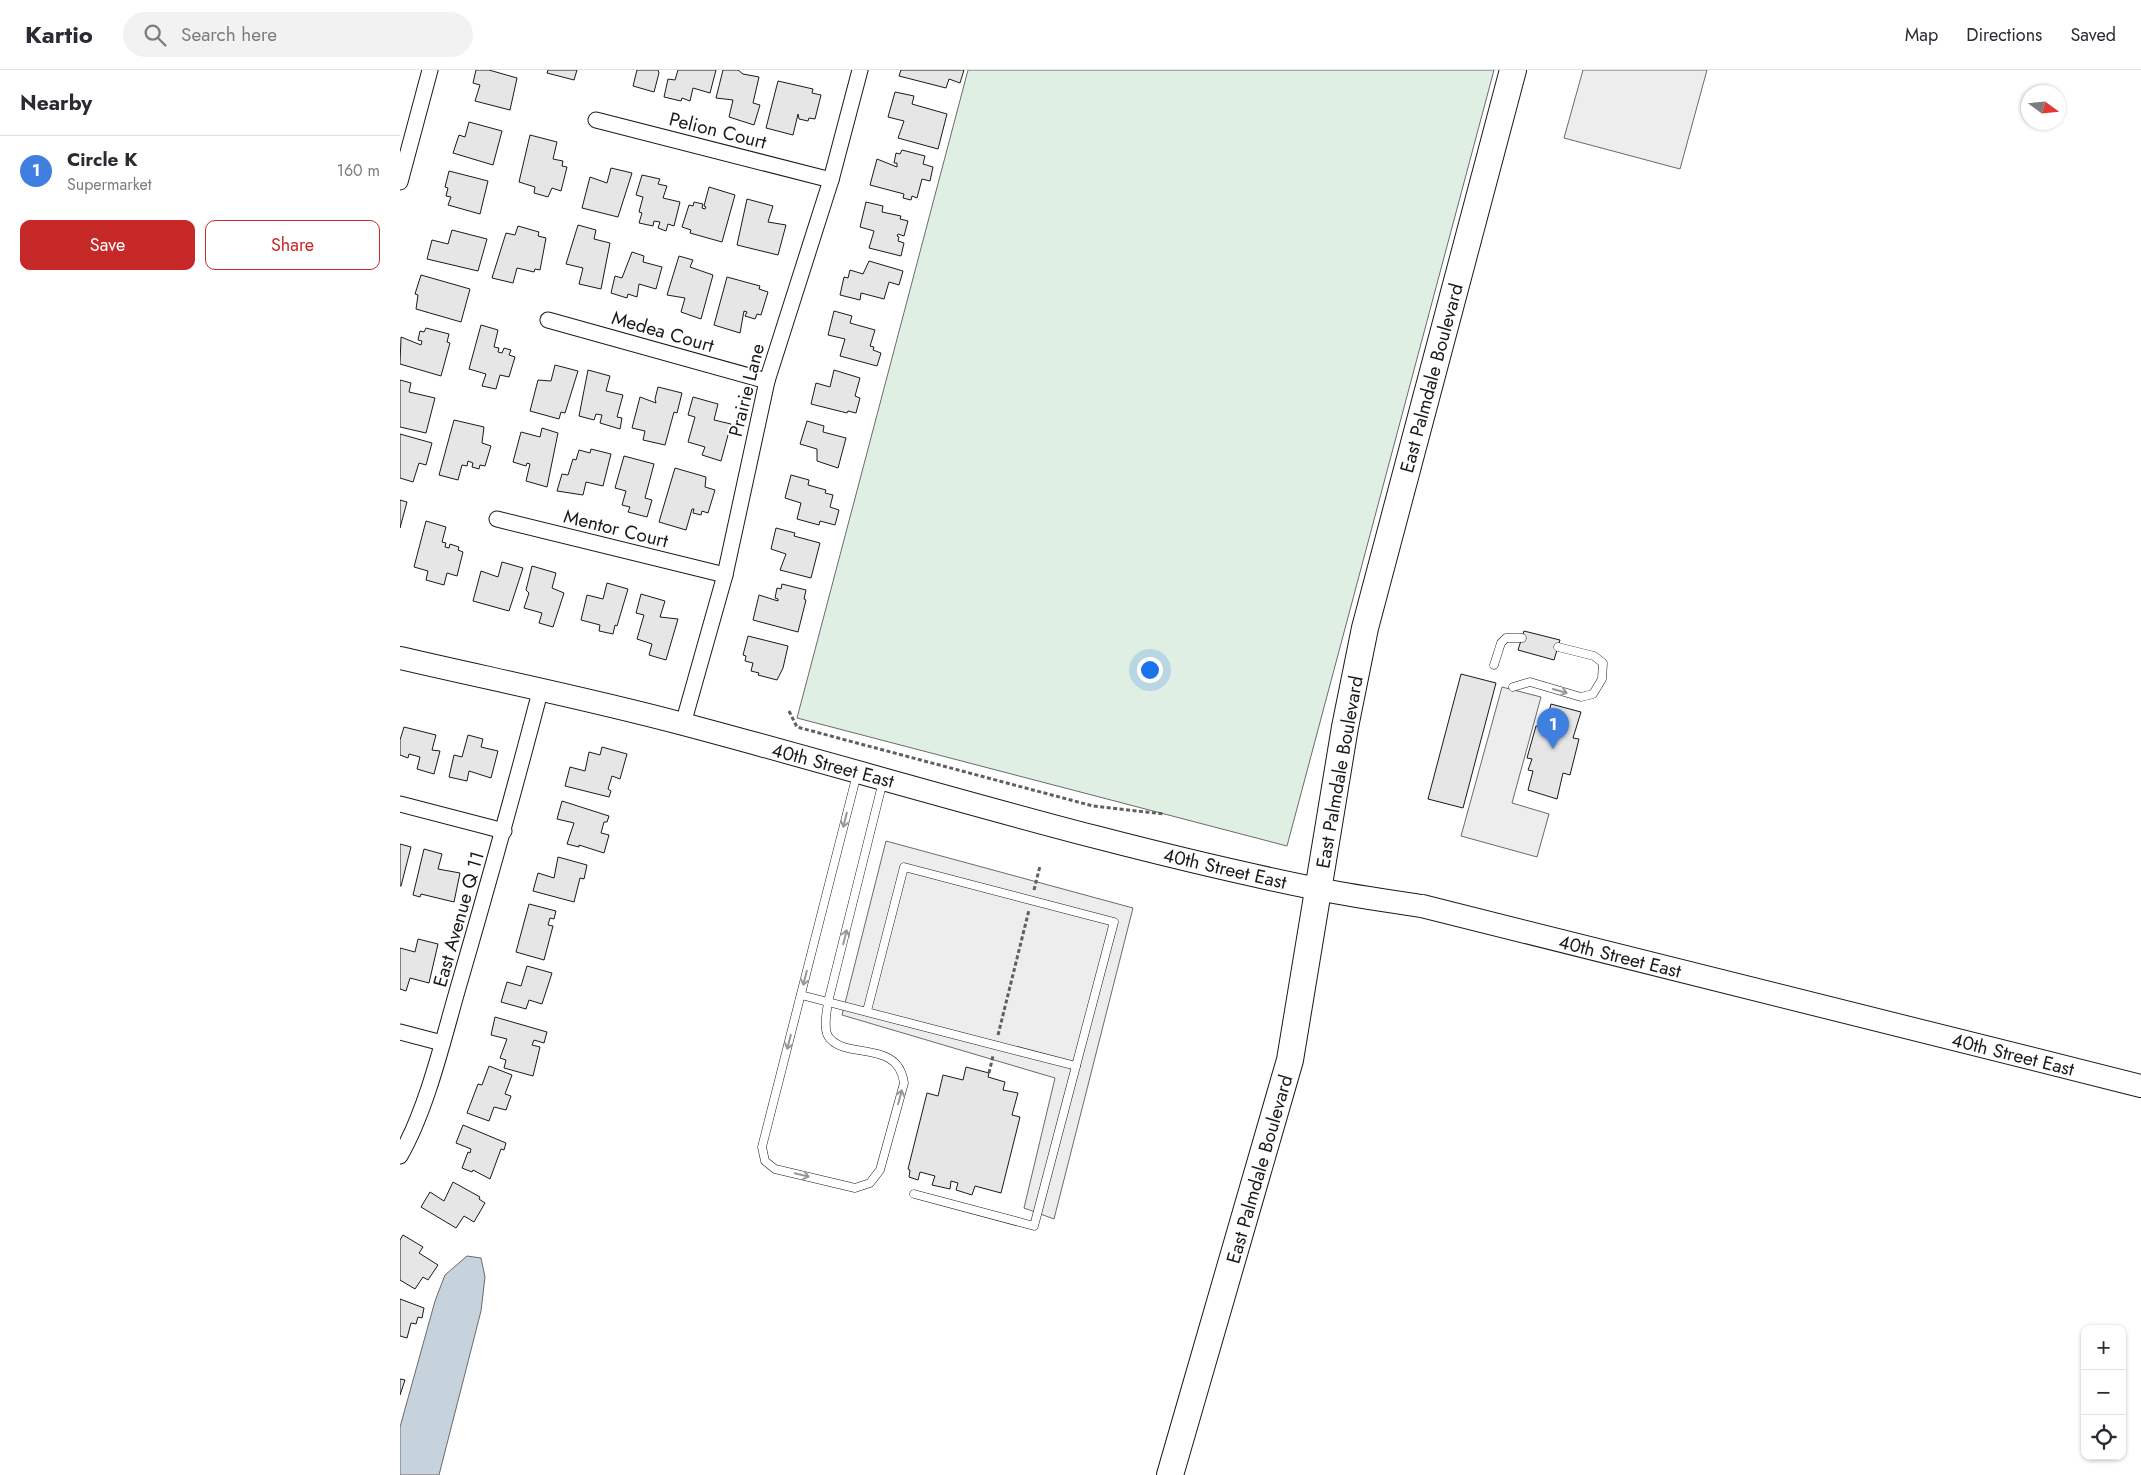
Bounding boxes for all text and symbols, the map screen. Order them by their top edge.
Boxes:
search box [123,12,473,57]
text: Kartio [25,17,93,52]
icon: search [141,21,169,49]
text: Search here [181,21,277,48]
text: Map [1905,22,1938,48]
text: Directions [1966,22,2042,48]
text: Saved [2070,22,2116,48]
north arrow [2021,85,2066,130]
text: Nearby [20,88,92,118]
street label: Pelion Court [666,105,770,156]
text: Circle K [67,146,137,173]
text: 1 [32,159,40,182]
text: 160 m [337,159,380,182]
text: Supermarket [67,173,152,196]
button: Save [20,220,195,270]
button: Share [205,220,380,270]
street label: East Palmdale Boulevard [1393,280,1470,476]
street label: Medea Court [609,304,718,359]
street label: Prairie Lane [722,341,771,439]
street label: Mentor Court [561,502,671,555]
your location [1137,657,1163,683]
street label: East Palmdale Boulevard [1309,674,1370,871]
one-way arrow [1551,686,1567,696]
pin: 1 [1537,708,1569,749]
street label: 40th Street East [769,736,897,795]
one-way arrow [840,812,850,828]
street label: 40th Street East [1161,841,1290,896]
street label: East Avenue Q 11 [426,848,491,990]
street label: 40th Street East [1556,928,1684,985]
one-way arrow [840,930,850,946]
one-way arrow [800,969,810,985]
street label: 40th Street East [1949,1026,2077,1083]
one-way arrow [784,1034,793,1050]
street label: East Palmdale Boulevard [1220,1072,1299,1267]
one-way arrow [896,1090,905,1106]
one-way arrow [793,1171,809,1180]
map controls [2081,1325,2126,1460]
button: + [2081,1325,2126,1370]
button: − [2081,1370,2126,1415]
button: locate [2081,1415,2126,1460]

